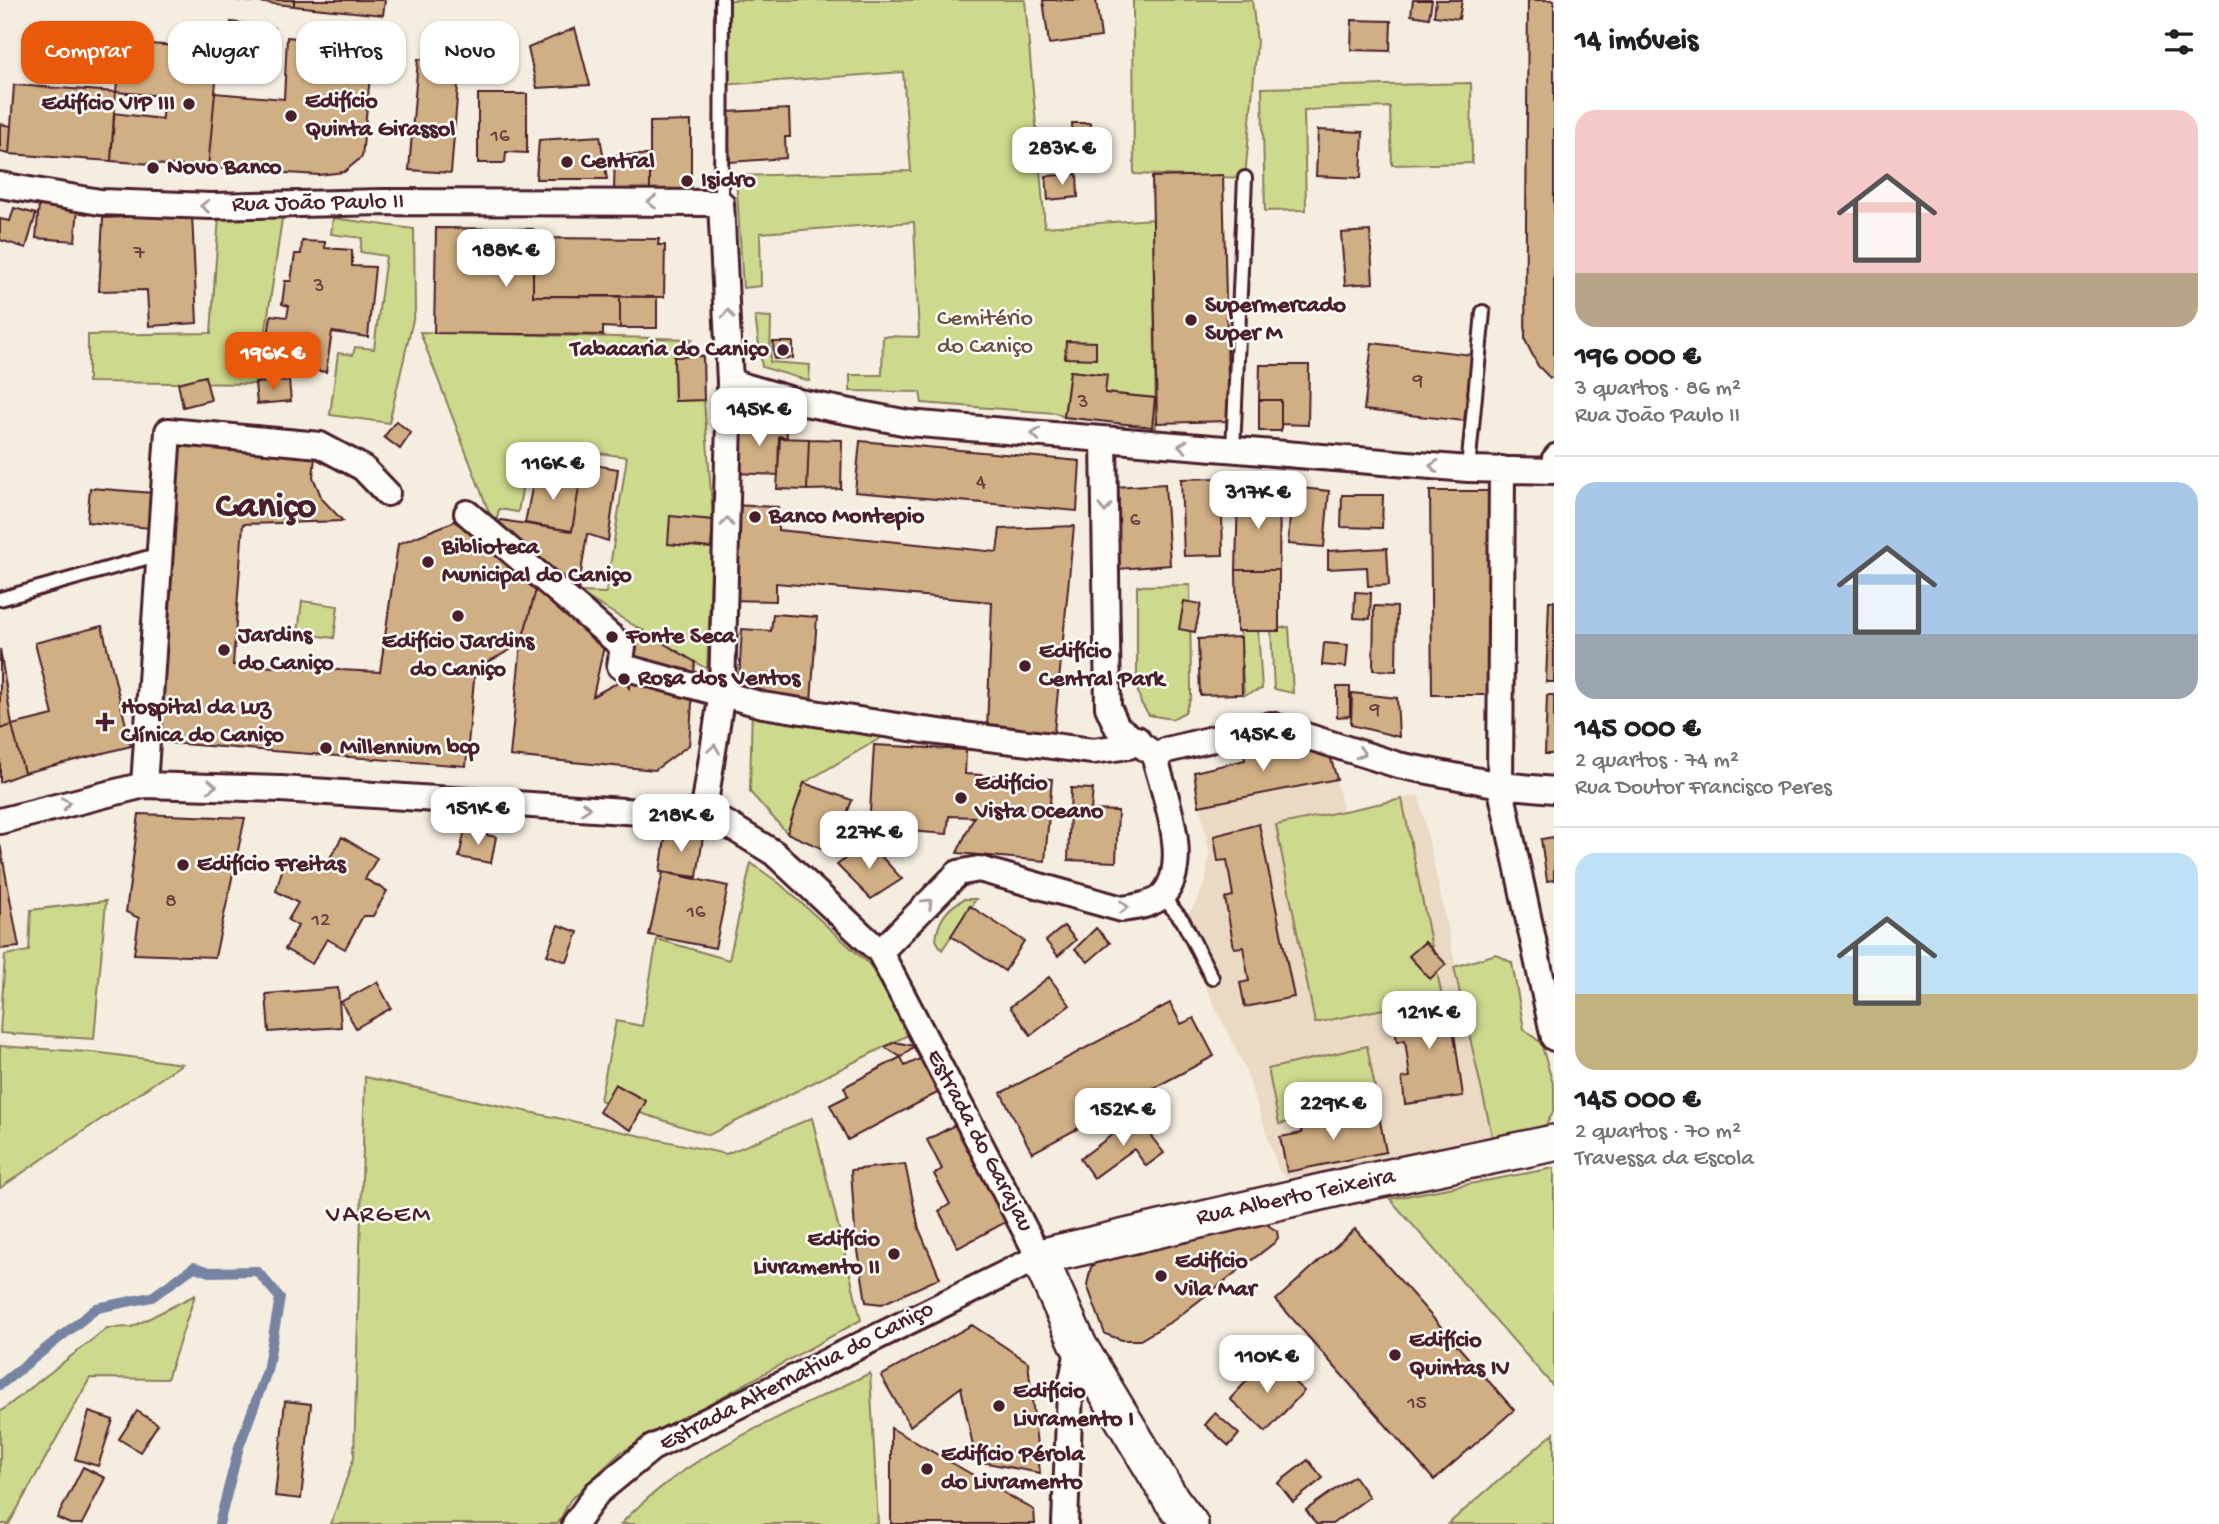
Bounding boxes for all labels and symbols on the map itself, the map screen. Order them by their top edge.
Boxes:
place label: Edifício Quinta Girassol [305,88,455,145]
place label: Edifício VIP III [41,90,175,119]
marker: Edifício VIP III [181,96,197,112]
marker: Edifício Quinta Girassol [283,108,299,124]
house number: 16 [489,125,510,150]
pin: 283K € [1005,128,1119,187]
place label: Central [581,148,655,177]
place label: Novo Banco [167,154,282,183]
marker: Central [559,154,575,170]
marker: Novo Banco [145,160,161,176]
place label: Isidro [701,167,756,196]
marker: Isidro [679,173,695,189]
street label: Rua João Paulo II [232,188,404,220]
one-way arrow [647,194,657,210]
one-way arrow [199,198,210,213]
pin: 188K € [449,230,563,289]
house number: 7 [133,242,146,267]
house number: 3 [313,275,324,300]
place label: Supermercado Super M [1205,292,1347,349]
park label: Cemitério do Caniço [937,305,1033,362]
one-way arrow [720,308,735,319]
marker: Supermercado Super M [1183,312,1199,328]
pin: 196K € [216,332,330,392]
place label: Tabacaria do Caniço [569,336,770,365]
marker: Tabacaria do Caniço [775,342,791,358]
house number: 9 [1412,370,1424,395]
pin: 145K € [702,388,816,448]
house number: 3 [1077,391,1088,416]
one-way arrow [1031,427,1042,442]
one-way arrow [1177,439,1188,454]
pin: 116K € [496,442,610,502]
one-way arrow [1428,459,1439,474]
house number: 4 [976,471,986,496]
pin: 317K € [1201,472,1315,531]
district label: Caniço [216,486,317,530]
place label: Banco Montepio [768,503,925,532]
one-way arrow [1097,503,1113,514]
marker: Banco Montepio [747,509,763,525]
house number: 6 [1130,509,1141,534]
one-way arrow [719,516,734,527]
place label: Biblioteca Municipal do Caniço [441,534,632,591]
marker: Biblioteca Municipal do Caniço [420,554,436,570]
marker: Edifício Jardins do Caniço [450,608,466,624]
place label: Jardins do Caniço [237,622,334,679]
place label: Fonte Seca [625,623,737,652]
place label: Edifício Jardins do Caniço [382,628,535,685]
marker: Fonte Seca [604,629,620,645]
place label: Edifício Central Park [1039,638,1167,695]
marker: Jardins do Caniço [216,642,232,658]
marker: Edifício Central Park [1017,658,1033,674]
place label: Rosa dos Ventos [637,665,801,694]
marker: Rosa dos Ventos [616,671,632,687]
place label: Hospital da Luz Clínica do Caniço [121,694,285,751]
house number: 9 [1369,699,1381,724]
marker: Hospital da Luz Clínica do Caniço [95,712,115,732]
pin: 145K € [1206,714,1320,773]
place label: Millennium bcp [340,734,480,763]
marker: Millennium bcp [318,740,334,756]
one-way arrow [706,743,721,755]
one-way arrow [1355,745,1367,760]
place label: Edifício Vista Oceano [974,770,1104,827]
one-way arrow [207,779,218,794]
pin: 151K € [421,788,535,847]
marker: Edifício Vista Oceano [953,790,969,806]
pin: 218K € [624,794,738,854]
one-way arrow [60,797,72,811]
one-way arrow [581,801,592,816]
pin: 227K € [812,812,926,871]
place label: Edifício Freitas [197,851,347,880]
marker: Edifício Freitas [175,857,191,873]
house number: 8 [165,890,177,915]
one-way arrow [919,899,932,912]
one-way arrow [1119,899,1130,914]
house number: 16 [685,901,706,926]
house number: 12 [311,909,330,934]
pin: 121K € [1372,992,1486,1051]
street label: Estrada do Garajau [919,1045,1039,1237]
pin: 229K € [1276,1082,1390,1142]
pin: 152K € [1066,1088,1180,1148]
street label: Rua Alberto Teixeira [1194,1163,1399,1233]
district label: VARGEM [325,1201,432,1232]
place label: Edifício Livramento II [753,1226,881,1283]
marker: Edifício Livramento II [886,1246,902,1262]
place label: Edifício Vila Mar [1174,1248,1259,1305]
marker: Edifício Vila Mar [1153,1268,1169,1284]
street label: Estrada Alternativa do Caniço [655,1295,939,1459]
place label: Edifício Quintas IV [1409,1327,1510,1384]
pin: 110K € [1210,1336,1324,1395]
marker: Edifício Quintas IV [1387,1347,1403,1363]
place label: Edifício Livramento I [1013,1378,1134,1435]
house number: 15 [1406,1392,1427,1417]
marker: Edifício Livramento I [991,1398,1007,1414]
place label: Edifício Pérola do Livramento [941,1441,1086,1498]
marker: Edifício Pérola do Livramento [919,1461,935,1477]

